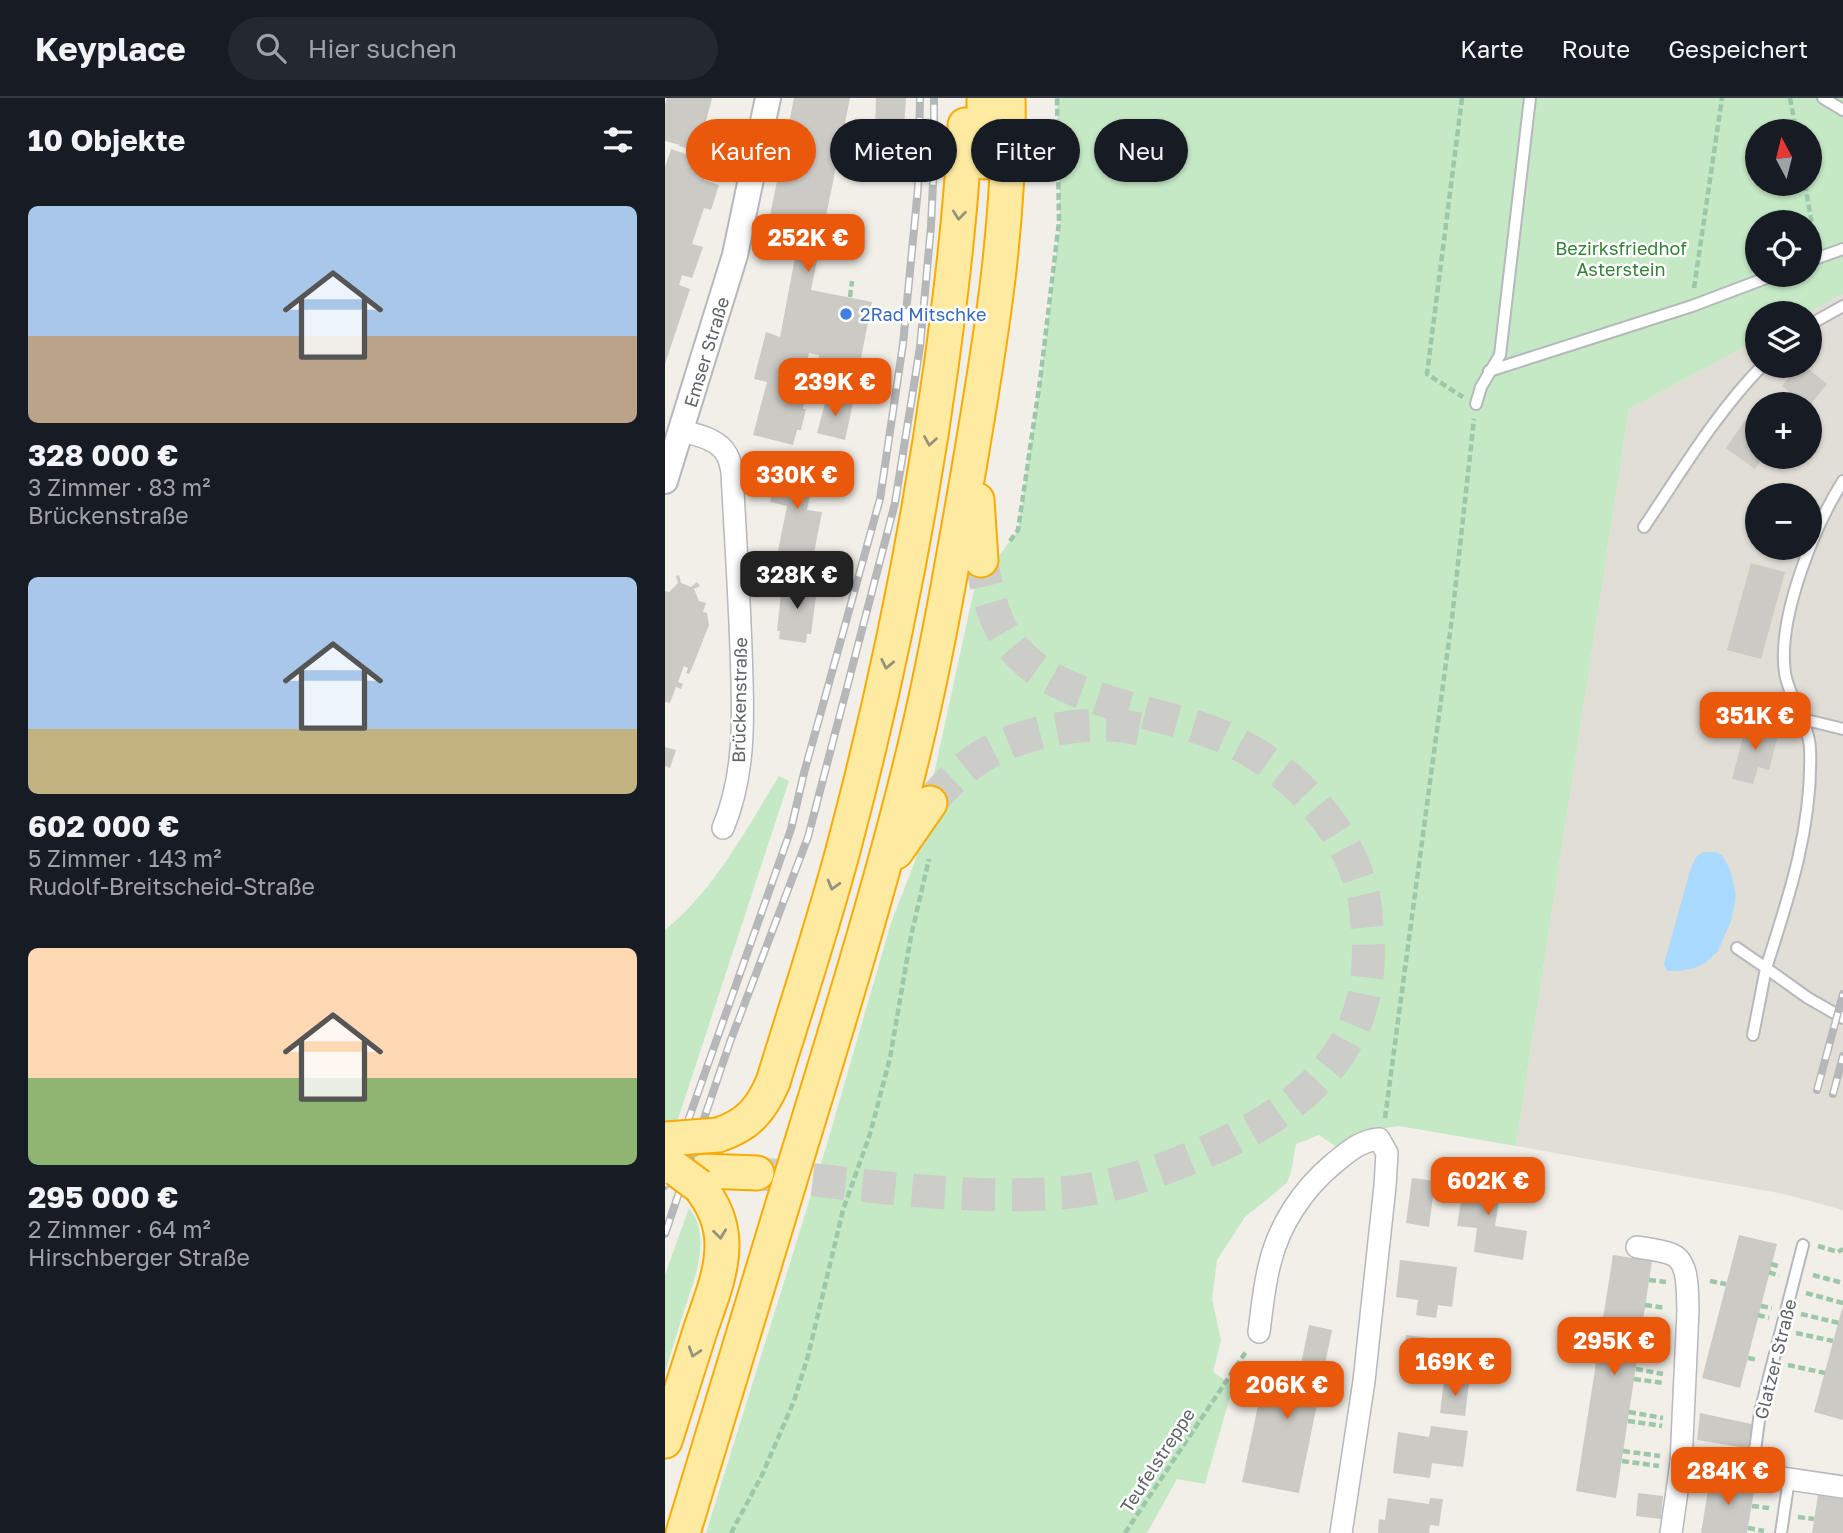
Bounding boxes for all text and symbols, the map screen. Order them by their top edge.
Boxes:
search box [228,17,718,80]
text: Keyplace [35,29,186,68]
icon: search [252,29,290,67]
text: Hier suchen [308,33,457,64]
text: Karte [1460,34,1524,63]
text: Route [1562,34,1630,63]
text: Gespeichert [1668,34,1808,63]
chip: Kaufen [686,119,816,182]
chip: Mieten [830,119,957,182]
chip: Filter [971,119,1080,182]
chip: Neu [1094,119,1188,182]
north arrow [1745,119,1822,196]
map controls [1745,119,1822,560]
icon: filters [599,121,637,159]
text: 10 Objekte [28,122,185,158]
one-way arrow [952,210,967,221]
button: locate [1745,210,1822,287]
pin: 252K € [751,214,865,274]
text: 252K € [768,223,848,251]
park label: Bezirksfriedhof Asterstein [1555,237,1687,280]
icon: home [270,252,396,378]
street label: Emser Straße [679,294,733,410]
button: layers [1745,301,1822,378]
place label: 2Rad Mitschke [860,303,986,325]
marker: 2Rad Mitschke [838,306,854,322]
pin: 239K € [778,358,892,418]
text: 239K € [794,367,876,395]
button: + [1745,392,1822,469]
one-way arrow [923,435,938,447]
text: 328 000 € [28,437,178,473]
pin: 330K € [740,452,854,511]
text: 330K € [756,460,838,488]
text: 3 Zimmer · 83 m² [28,473,210,501]
button: − [1745,483,1822,560]
text: Brückenstraße [28,501,189,529]
pin: 328K € [740,552,854,611]
text: 328K € [756,560,838,588]
icon: home [270,623,396,749]
street label: Brückenstraße [727,637,751,763]
one-way arrow [880,658,895,670]
pin: 351K € [1698,692,1812,752]
text: 351K € [1716,701,1794,729]
text: 602 000 € [28,808,180,844]
text: 5 Zimmer · 143 m² [28,844,222,872]
text: Rudolf-Breitscheid-Straße [28,872,315,900]
one-way arrow [826,879,841,891]
icon: home [270,994,396,1120]
pin: 602K € [1431,1158,1545,1217]
text: 602K € [1447,1166,1529,1194]
text: 295 000 € [28,1179,178,1215]
text: 2 Zimmer · 64 m² [28,1215,211,1243]
one-way arrow [713,1228,728,1240]
text: Hirschberger Straße [28,1243,250,1271]
street label: Glatzer Straße [1749,1296,1801,1422]
pin: 295K € [1557,1318,1671,1377]
text: 295K € [1573,1326,1655,1354]
pin: 169K € [1398,1338,1512,1398]
one-way arrow [687,1346,702,1358]
text: 169K € [1415,1347,1495,1375]
pin: 206K € [1230,1362,1344,1421]
text: 206K € [1246,1370,1328,1398]
street label: Teufelstreppe [1115,1404,1199,1516]
pin: 284K € [1671,1448,1785,1507]
text: 284K € [1687,1456,1769,1484]

